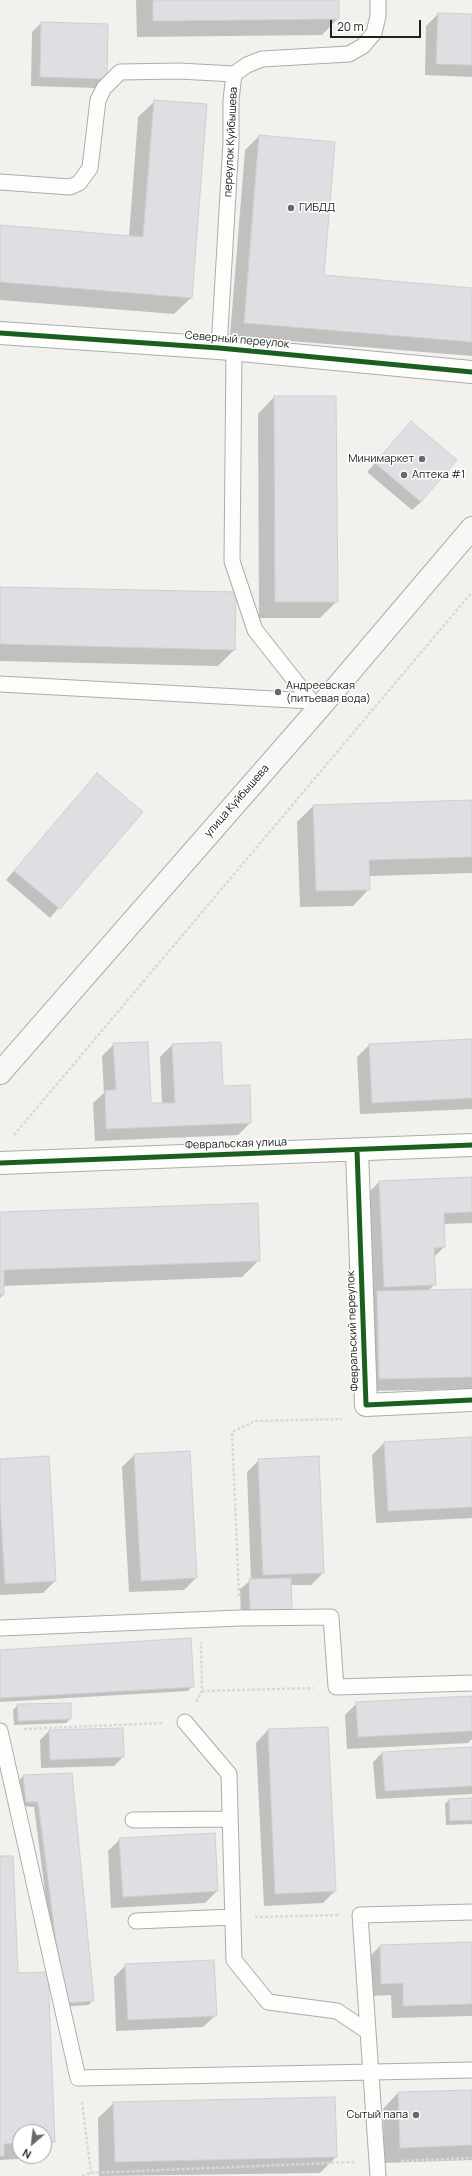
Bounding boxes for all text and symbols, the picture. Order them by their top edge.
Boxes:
scale bar [332,12,423,38]
text: 20 m [337,18,364,35]
street label: переулок Куйбышева [222,87,240,197]
place label: ГИБДД [299,201,335,215]
marker: ГИБДД [286,203,296,213]
street label: Северный переулок [184,329,290,351]
place label: Минимаркет [348,452,414,466]
marker: Минимаркет [417,454,427,464]
place label: Аптека #1 [412,468,465,482]
marker: Аптека #1 [399,470,409,480]
place label: Андреевская (питьевая вода) [286,679,371,705]
marker: Андреевская (питьевая вода) [273,687,283,697]
street label: улица Куйбышева [202,762,272,840]
street label: Февральская улица [185,1136,287,1152]
street label: Февральский переулок [344,1270,362,1392]
place label: Сытый папа [347,2108,408,2122]
marker: Сытый папа [411,2110,421,2120]
north arrow [12,2124,52,2164]
text: N [20,2146,34,2163]

